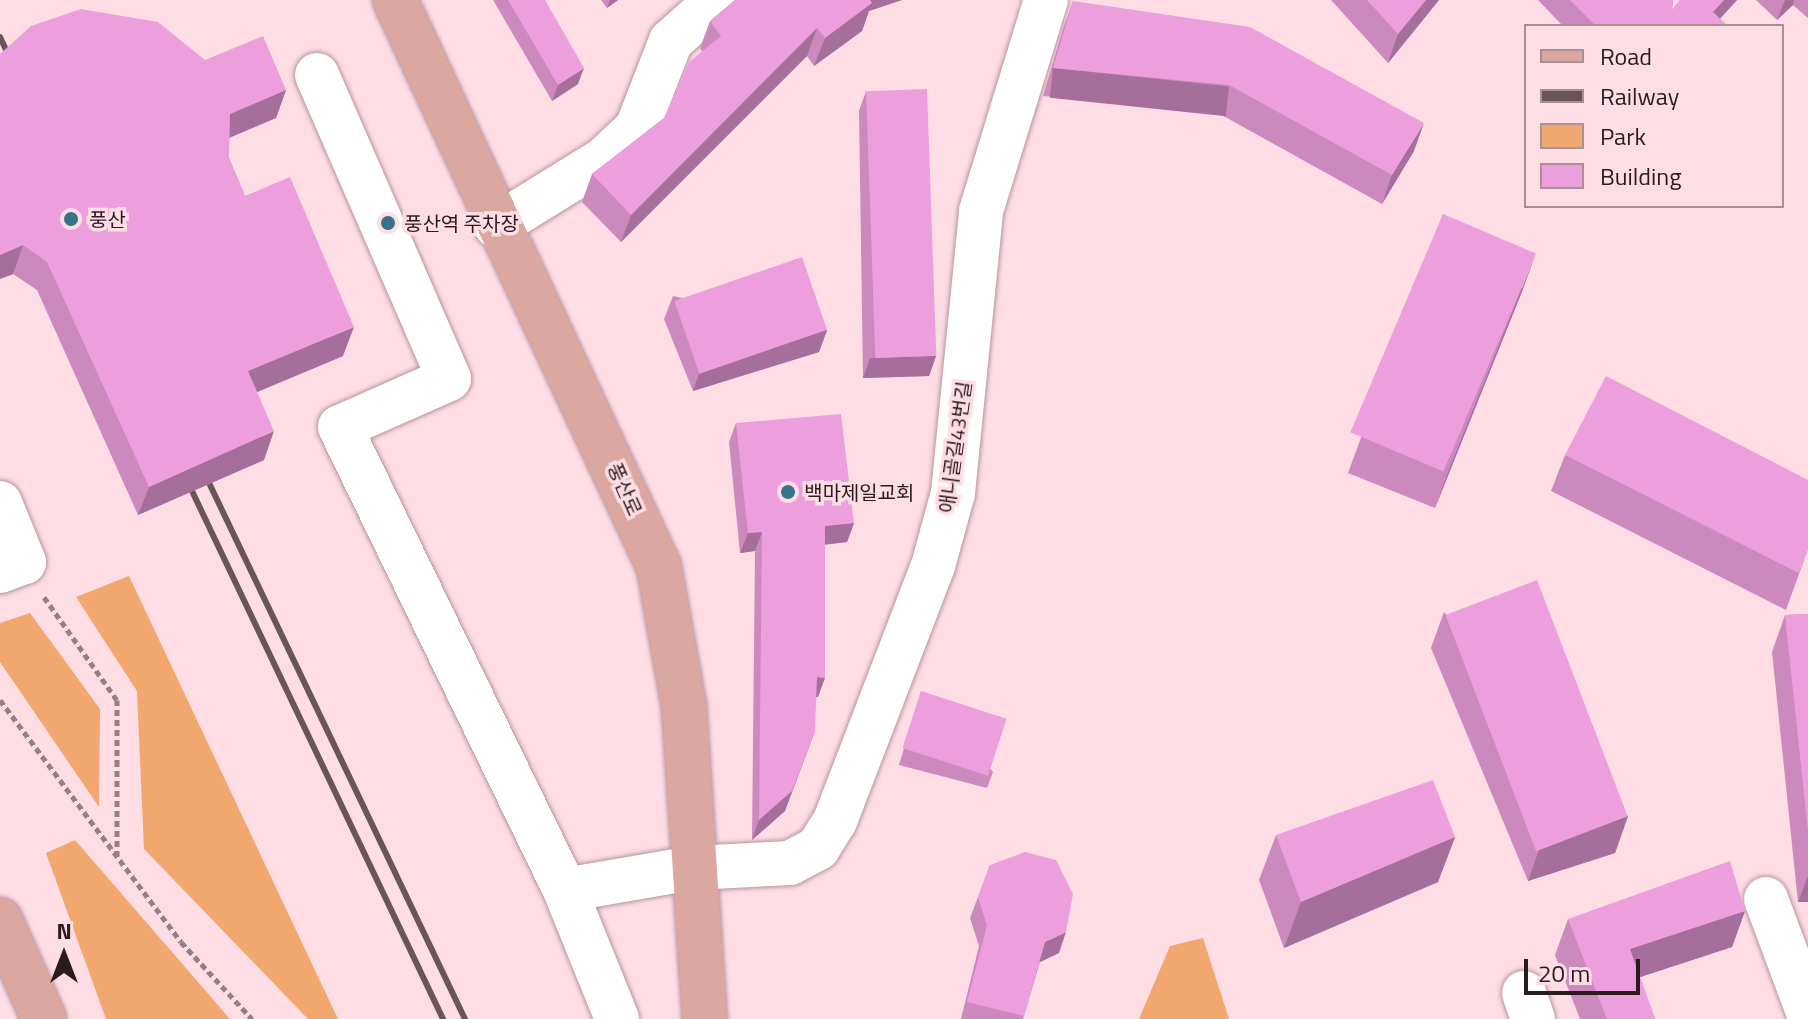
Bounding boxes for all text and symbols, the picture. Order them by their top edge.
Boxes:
legend [1524,24,1784,208]
text: Road [1600,38,1652,74]
text: Railway [1600,78,1679,114]
text: Park [1600,118,1646,154]
text: Building [1600,158,1682,194]
place label: 풍산 [89,207,126,231]
marker: 풍산 [60,208,82,230]
place label: 풍산역 주차장 [404,211,519,235]
marker: 풍산역 주차장 [379,214,397,232]
street label: 애니골길43번길 [934,380,976,514]
street label: 풍산로 [603,459,647,519]
place label: 백마제일교회 [804,480,914,504]
marker: 백마제일교회 [779,483,797,501]
text: N [56,914,72,948]
north arrow [24,915,104,995]
scale bar [1528,943,1644,993]
text: 20 m [1538,955,1590,991]

